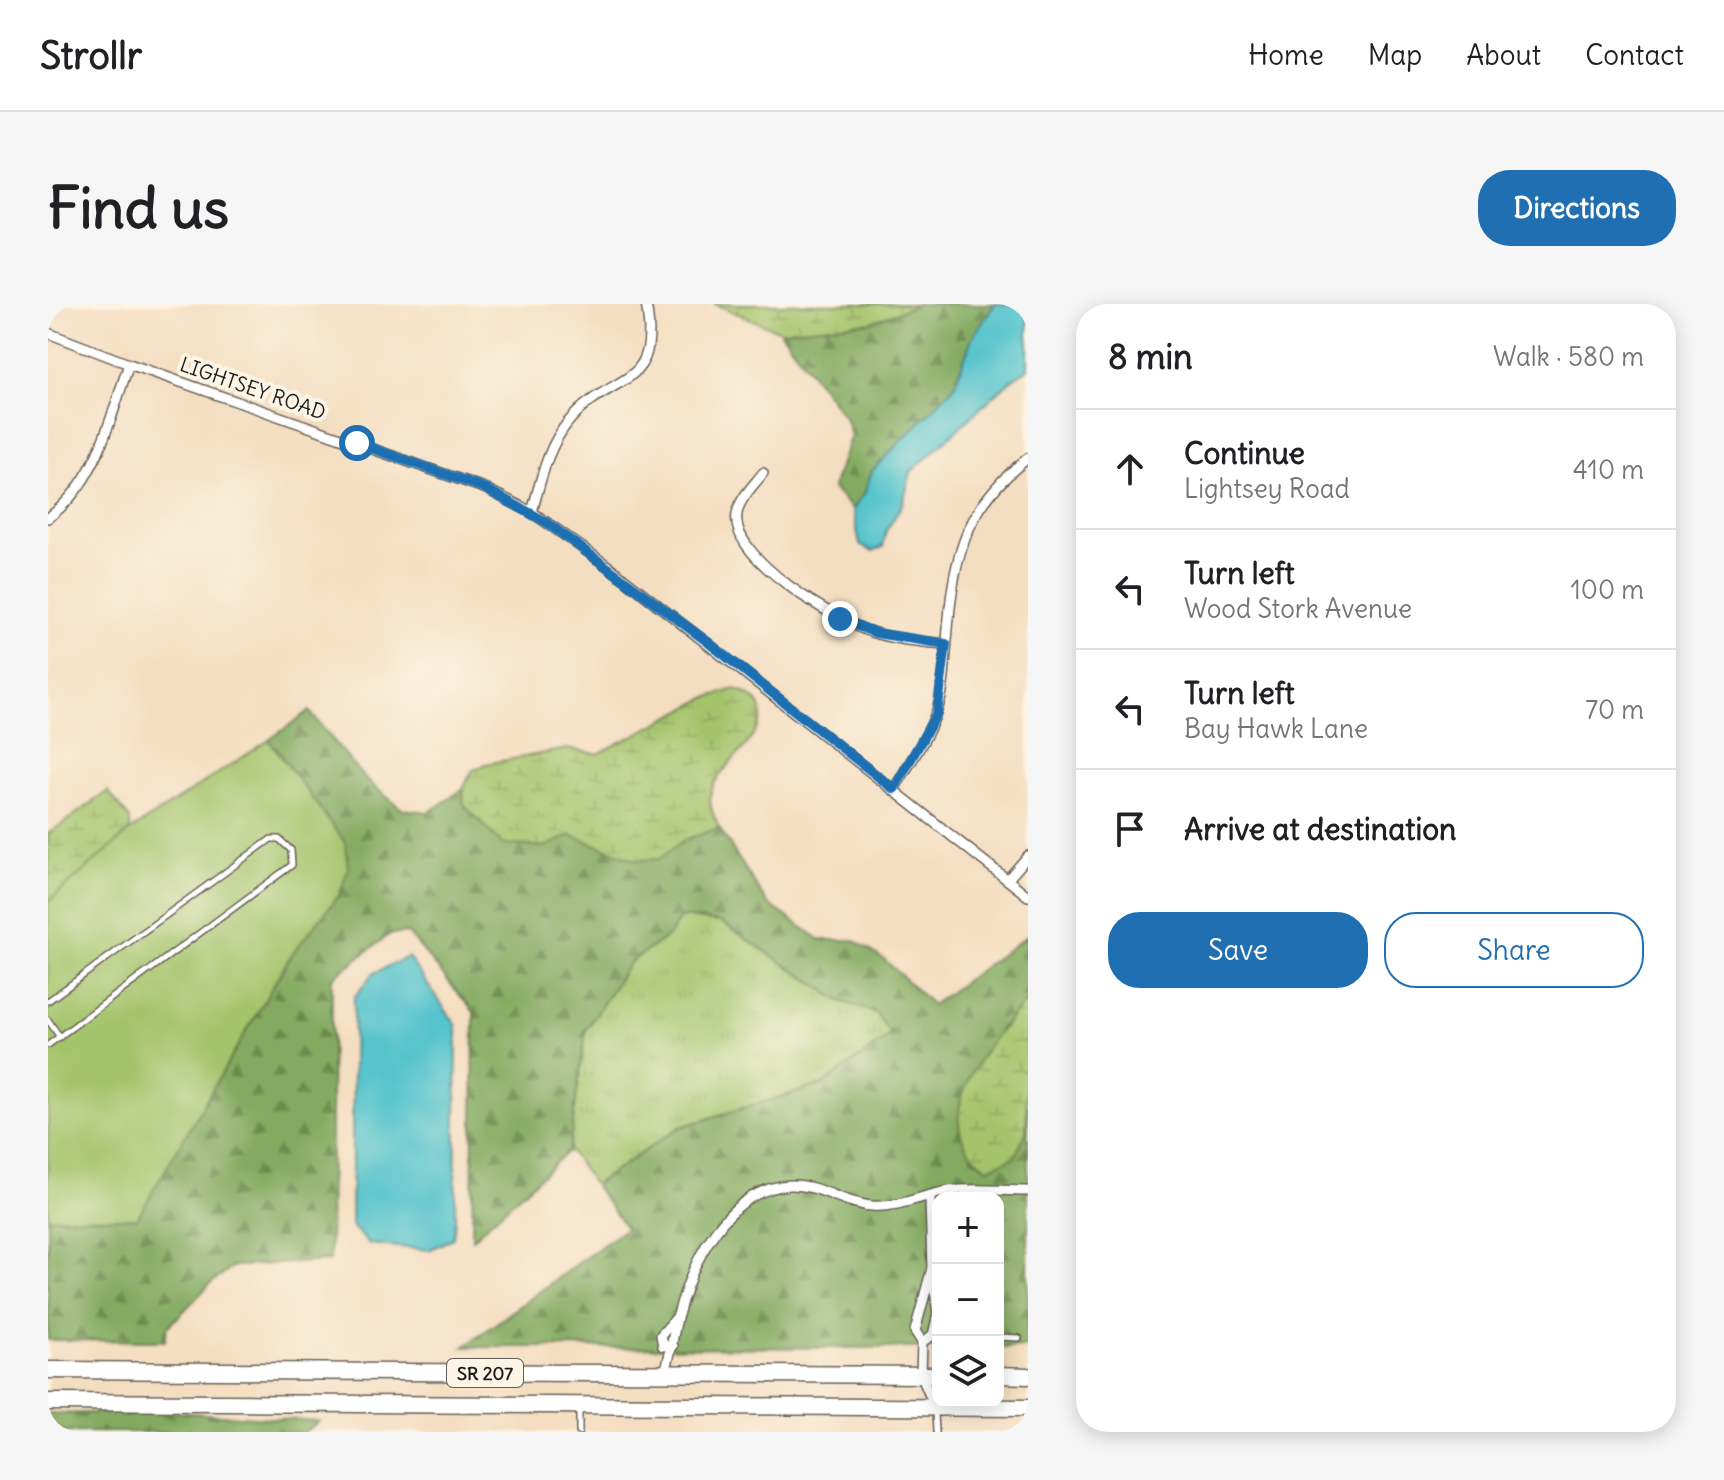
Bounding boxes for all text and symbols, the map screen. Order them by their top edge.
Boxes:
text: Strollr [40,32,142,79]
text: Home [1248,37,1324,73]
text: Map [1368,37,1422,73]
text: About [1466,37,1541,73]
text: Contact [1585,37,1684,73]
button: Directions [1478,170,1676,246]
text: Find us [48,173,229,243]
text: 8 min [1108,335,1193,378]
text: Walk · 580 m [1493,340,1644,373]
street label: LIGHTSEY ROAD [177,351,329,425]
route start [339,425,375,461]
text: Continue [1184,434,1305,472]
icon: ahead [1108,447,1152,491]
text: 410 m [1573,453,1644,486]
text: Lightsey Road [1184,472,1350,505]
text: Turn left [1184,554,1295,592]
icon: left [1108,567,1152,611]
text: 100 m [1570,573,1644,606]
text: Wood Stork Avenue [1184,592,1412,625]
route end [822,601,858,637]
text: Turn left [1184,674,1295,712]
icon: left [1108,687,1152,731]
text: 70 m [1585,693,1644,726]
text: Bay Hawk Lane [1184,712,1368,745]
icon: arrive [1108,807,1152,851]
text: Arrive at destination [1184,810,1456,848]
button: Save [1108,912,1368,988]
button: Share [1384,912,1644,988]
map controls [932,1192,1004,1408]
button: + [932,1192,1004,1264]
button: − [932,1264,1004,1336]
button: layers [932,1336,1004,1408]
road number: SR 207 [447,1359,523,1387]

